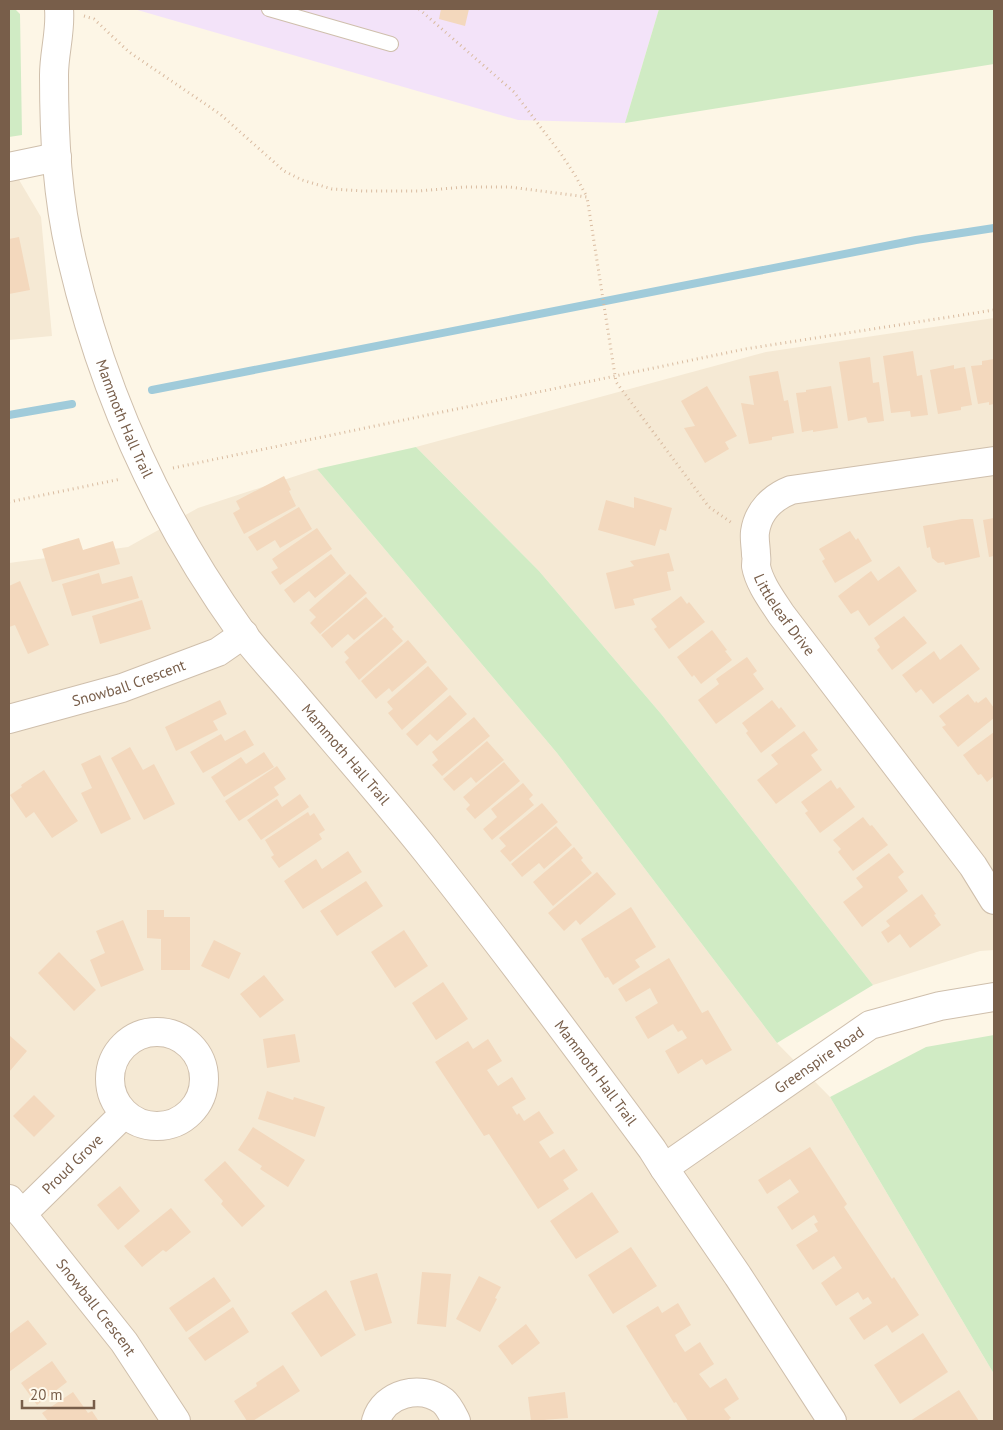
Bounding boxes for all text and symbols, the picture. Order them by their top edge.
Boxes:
street label: Mammoth Hall Trail [92,357,158,482]
street label: Littleleaf Drive [750,571,819,659]
street label: Snowball Crescent [70,655,188,710]
street label: Mammoth Hall Trail [298,700,395,809]
street label: Mammoth Hall Trail [551,1016,642,1130]
street label: Greenspire Road [771,1022,867,1097]
street label: Proud Grove [38,1130,107,1198]
street label: Snowball Crescent [52,1255,140,1359]
scale bar [22,1378,95,1410]
text: 20 m [30,1385,63,1404]

